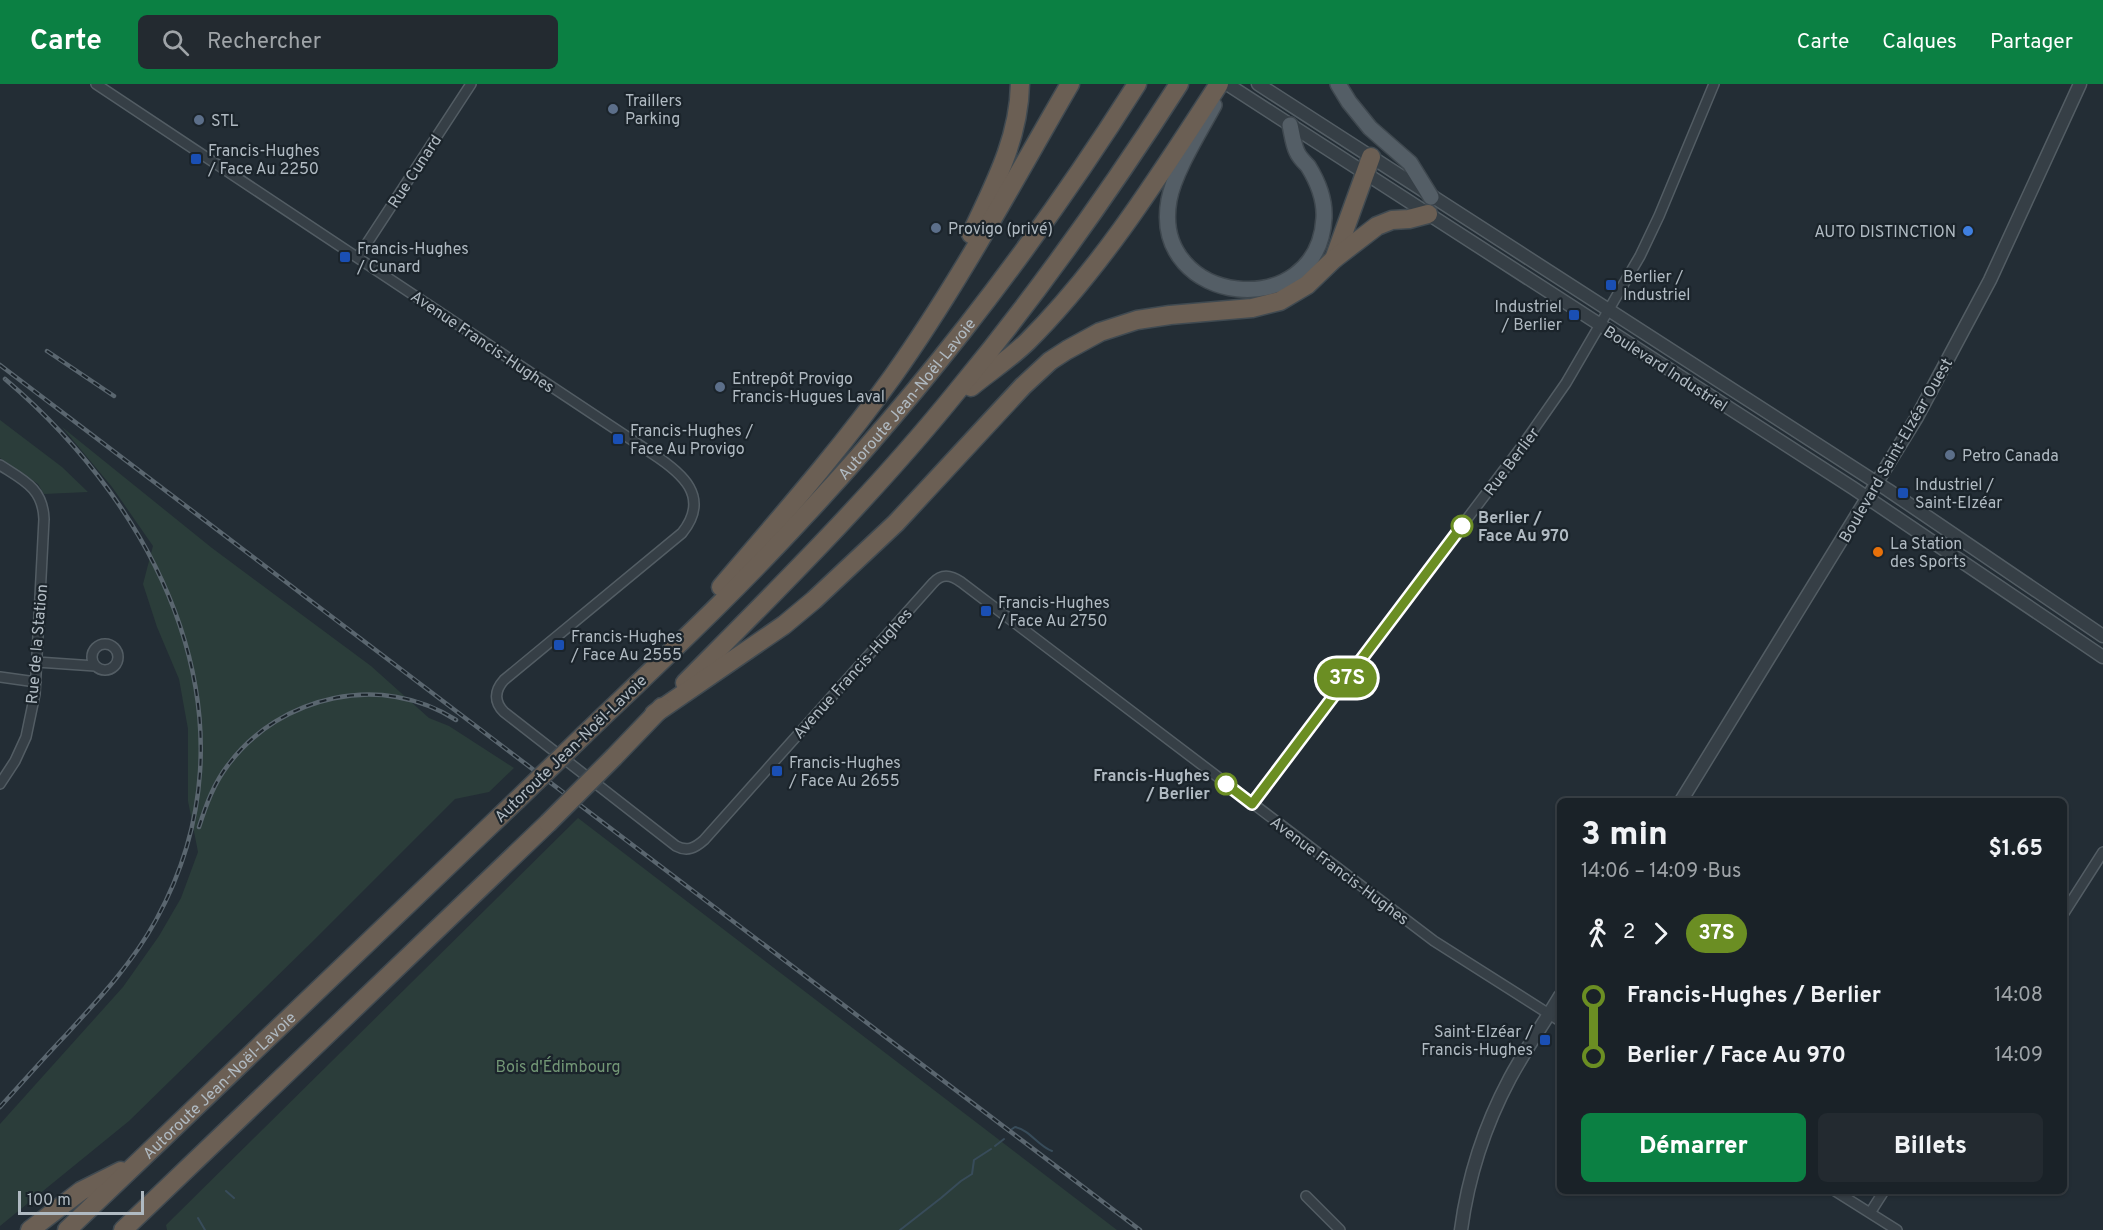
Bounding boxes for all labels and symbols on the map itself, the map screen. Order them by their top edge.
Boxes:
place label: Traillers Parking [625,92,682,130]
marker: Traillers Parking [606,102,620,116]
place label: STL [211,112,239,132]
marker: STL [192,113,206,127]
street label: Rue Cunard [384,132,447,213]
place label: Francis-Hughes / Face Au 2250 [207,142,320,180]
marker: Francis-Hughes / Face Au 2250 [189,152,203,166]
place label: Provigo (privé) [948,220,1053,240]
marker: Provigo (privé) [929,221,943,235]
place label: AUTO DISTINCTION [1814,223,1956,243]
marker: AUTO DISTINCTION [1961,224,1975,238]
place label: Francis-Hughes / Cunard [356,240,469,278]
marker: Francis-Hughes / Cunard [338,250,352,264]
place label: Berlier / Industriel [1623,268,1691,306]
marker: Berlier / Industriel [1604,278,1618,292]
street label: Avenue Francis-Hughes [406,287,558,398]
place label: Industriel / Berlier [1494,298,1562,336]
marker: Industriel / Berlier [1567,308,1581,322]
street label: Autoroute Jean-Noël-Lavoie [835,315,981,485]
street label: Boulevard Industriel [1599,322,1731,417]
street label: Boulevard Saint-Elzéar Ouest [1836,355,1958,547]
place label: Entrepôt Provigo Francis-Hugues Laval [732,370,885,408]
marker: Entrepôt Provigo Francis-Hugues Laval [713,380,727,394]
place label: Francis-Hughes / Face Au Provigo [630,422,753,460]
street label: Rue Berlier [1480,424,1545,500]
marker: Francis-Hughes / Face Au Provigo [611,432,625,446]
place label: Petro Canada [1962,447,2059,467]
marker: Petro Canada [1943,448,1957,462]
place label: Industriel / Saint-Elzéar [1915,476,2003,514]
marker: Industriel / Saint-Elzéar [1896,486,1910,500]
place label: Berlier / Face Au 970 [1478,509,1569,547]
marker: Berlier / Face Au 970 [1451,515,1473,537]
place label: La Station des Sports [1890,535,1966,573]
marker: La Station des Sports [1871,545,1885,559]
street label: Rue de la Station [23,583,53,705]
place label: Francis-Hughes / Face Au 2750 [997,594,1110,632]
marker: Francis-Hughes / Face Au 2750 [979,604,993,618]
street label: Avenue Francis-Hughes [790,605,917,744]
place label: Francis-Hughes / Face Au 2555 [570,628,683,666]
marker: Francis-Hughes / Face Au 2555 [552,638,566,652]
line badge: 37S [1312,658,1382,698]
street label: Autoroute Jean-Noël-Lavoie [491,671,652,828]
place label: Francis-Hughes / Face Au 2655 [788,754,901,792]
marker: Francis-Hughes / Face Au 2655 [770,764,784,778]
place label: Francis-Hughes / Berlier [1093,767,1210,805]
marker: Francis-Hughes / Berlier [1215,773,1237,795]
street label: Avenue Francis-Hughes [1265,813,1412,930]
street label: Autoroute Jean-Noël-Lavoie [139,1009,301,1164]
place label: Saint-Elzéar / Francis-Hughes [1421,1023,1533,1061]
marker: Saint-Elzéar / Francis-Hughes [1538,1033,1552,1047]
park label: Bois d'Édimbourg [495,1056,621,1078]
scale bar [18,1188,144,1216]

